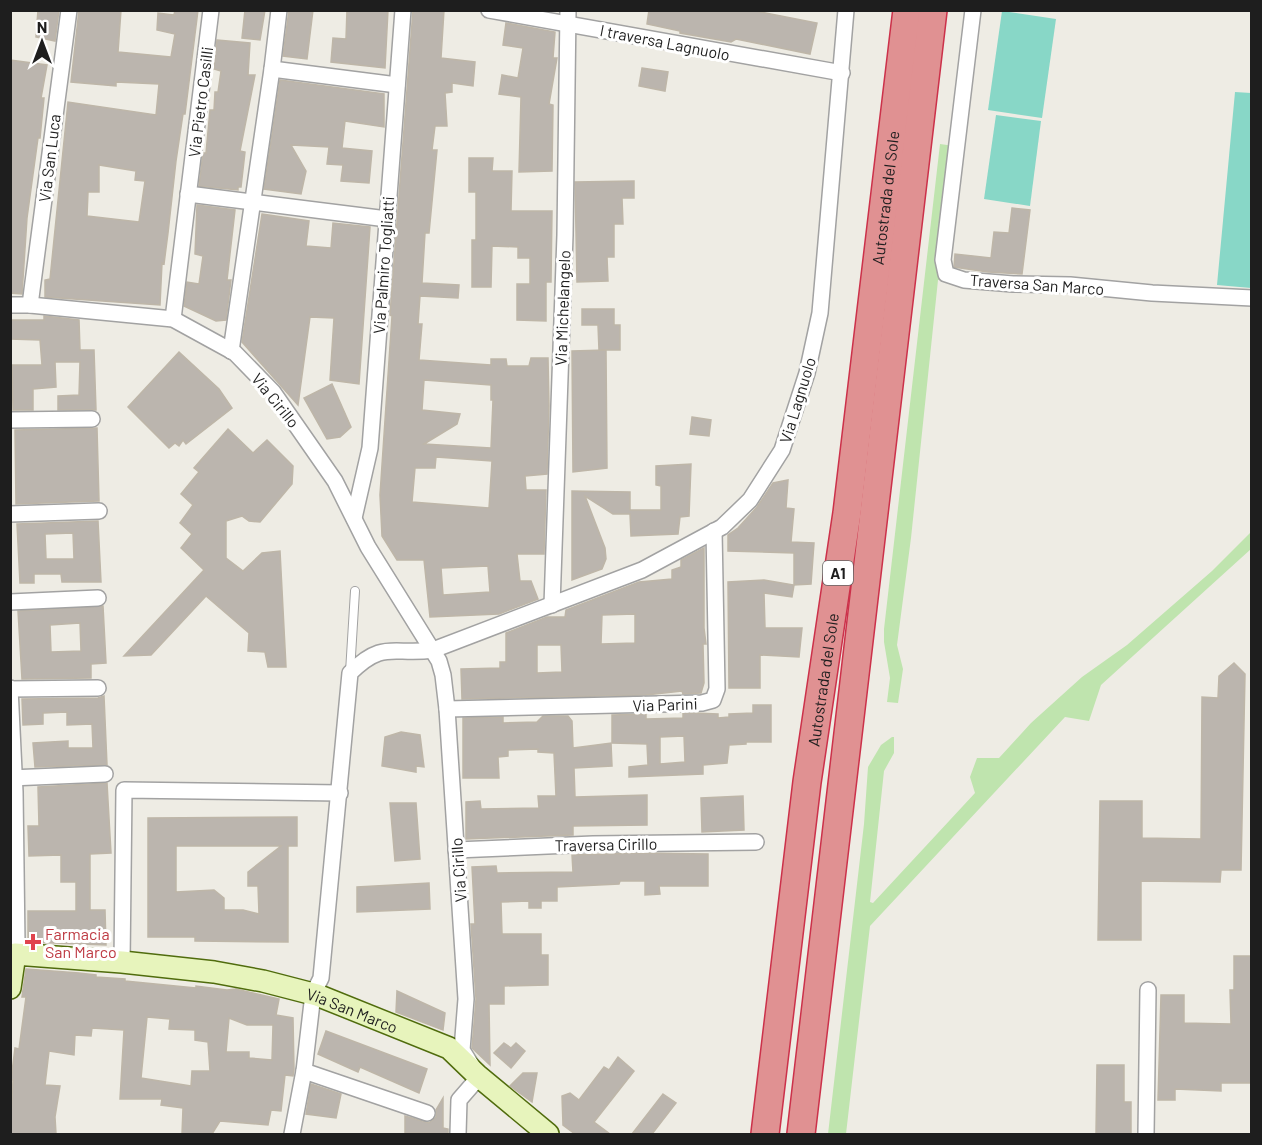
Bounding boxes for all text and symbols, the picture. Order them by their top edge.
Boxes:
north arrow [12,12,72,72]
text: N [37,17,47,36]
street label: I traversa Lagnuolo [598,20,732,64]
street label: Via Pietro Casilli [184,46,216,158]
street label: Via San Luca [34,113,64,203]
street label: Autostrada del Sole [867,130,902,266]
street label: Via Palmiro Togliatti [369,195,397,335]
street label: Via Michelangelo [550,250,574,366]
street label: Traversa San Marco [969,270,1105,298]
street label: Via Lagnuolo [775,355,819,445]
street label: Via Cirillo [248,369,304,431]
road number: A1 [823,561,853,585]
street label: Autostrada del Sole [803,612,842,748]
street label: Via Parini [632,693,698,715]
street label: Traversa Cirillo [555,834,657,854]
street label: Via Cirillo [446,837,470,903]
place label: Farmacia San Marco [45,924,117,961]
marker: Farmacia San Marco [26,935,40,949]
street label: Via San Marco [305,983,401,1036]

